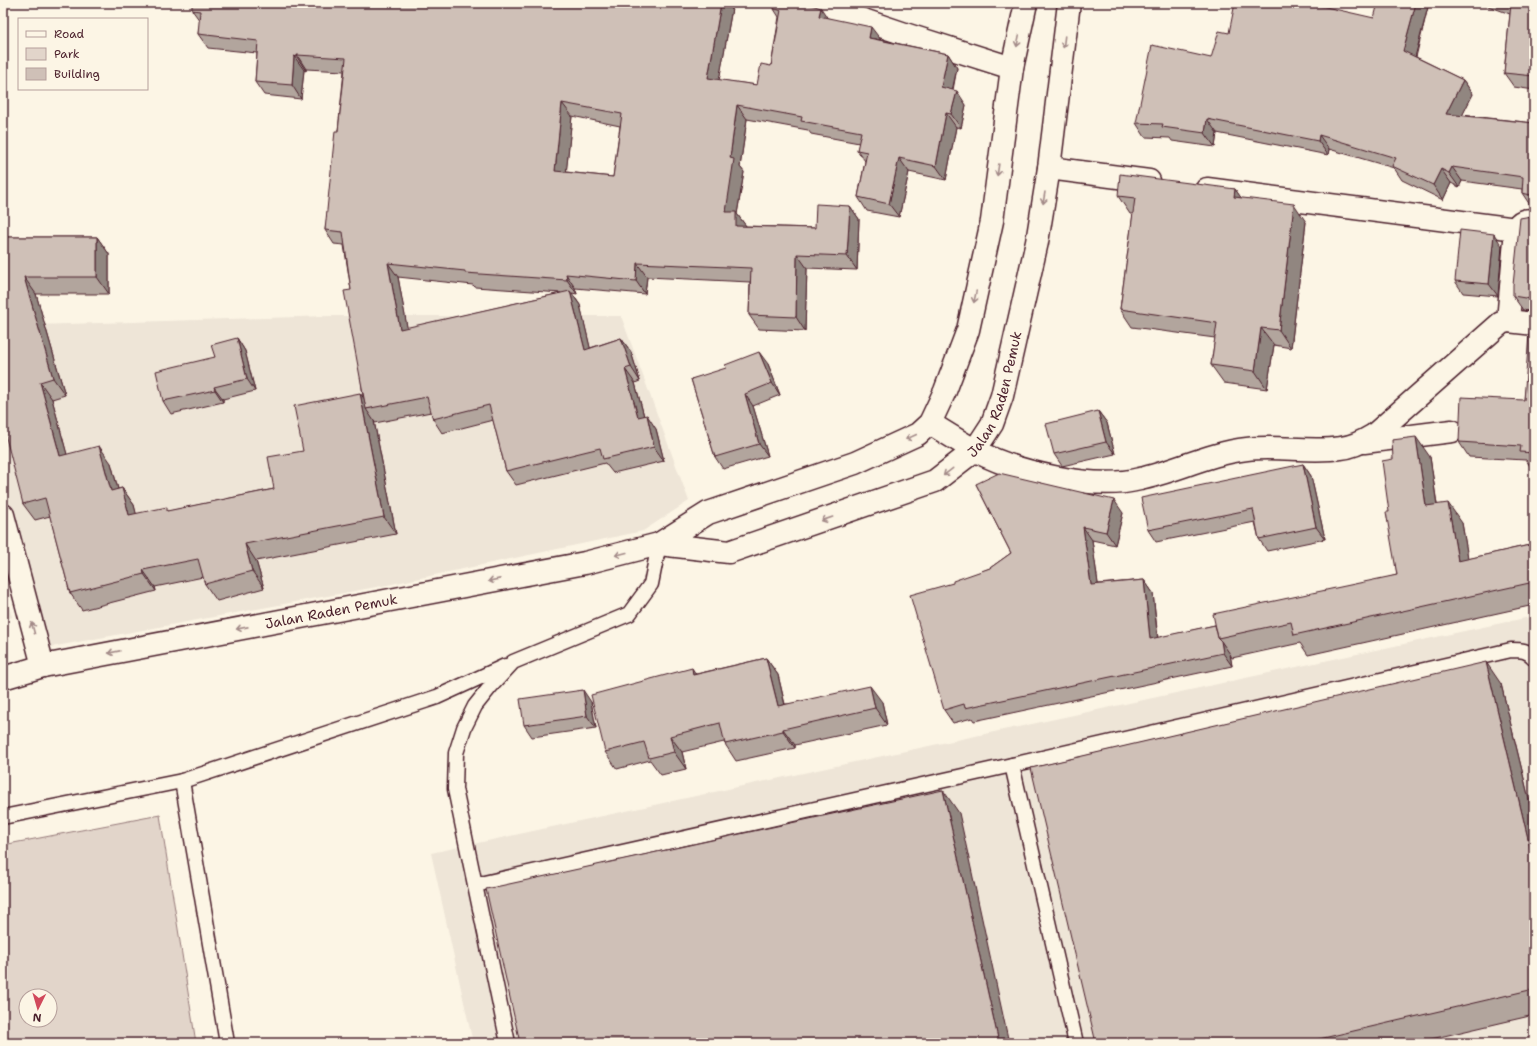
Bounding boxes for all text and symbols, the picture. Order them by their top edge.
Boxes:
legend [18,18,148,90]
text: Road [54,26,85,42]
one-way arrow [1014,34,1022,47]
one-way arrow [1060,35,1068,48]
text: Park [54,46,80,62]
text: Building [54,66,100,82]
one-way arrow [995,163,1002,176]
one-way arrow [1040,191,1048,204]
one-way arrow [970,290,978,303]
street label: Jalan Raden Pemuk [964,329,1026,462]
one-way arrow [905,434,917,441]
one-way arrow [942,468,953,476]
one-way arrow [821,515,833,523]
one-way arrow [615,551,628,558]
one-way arrow [487,577,500,585]
street label: Jalan Raden Pemuk [263,590,399,633]
one-way arrow [29,622,36,635]
one-way arrow [236,624,249,632]
one-way arrow [108,648,121,656]
north arrow [18,988,58,1028]
text: N [32,1010,42,1025]

